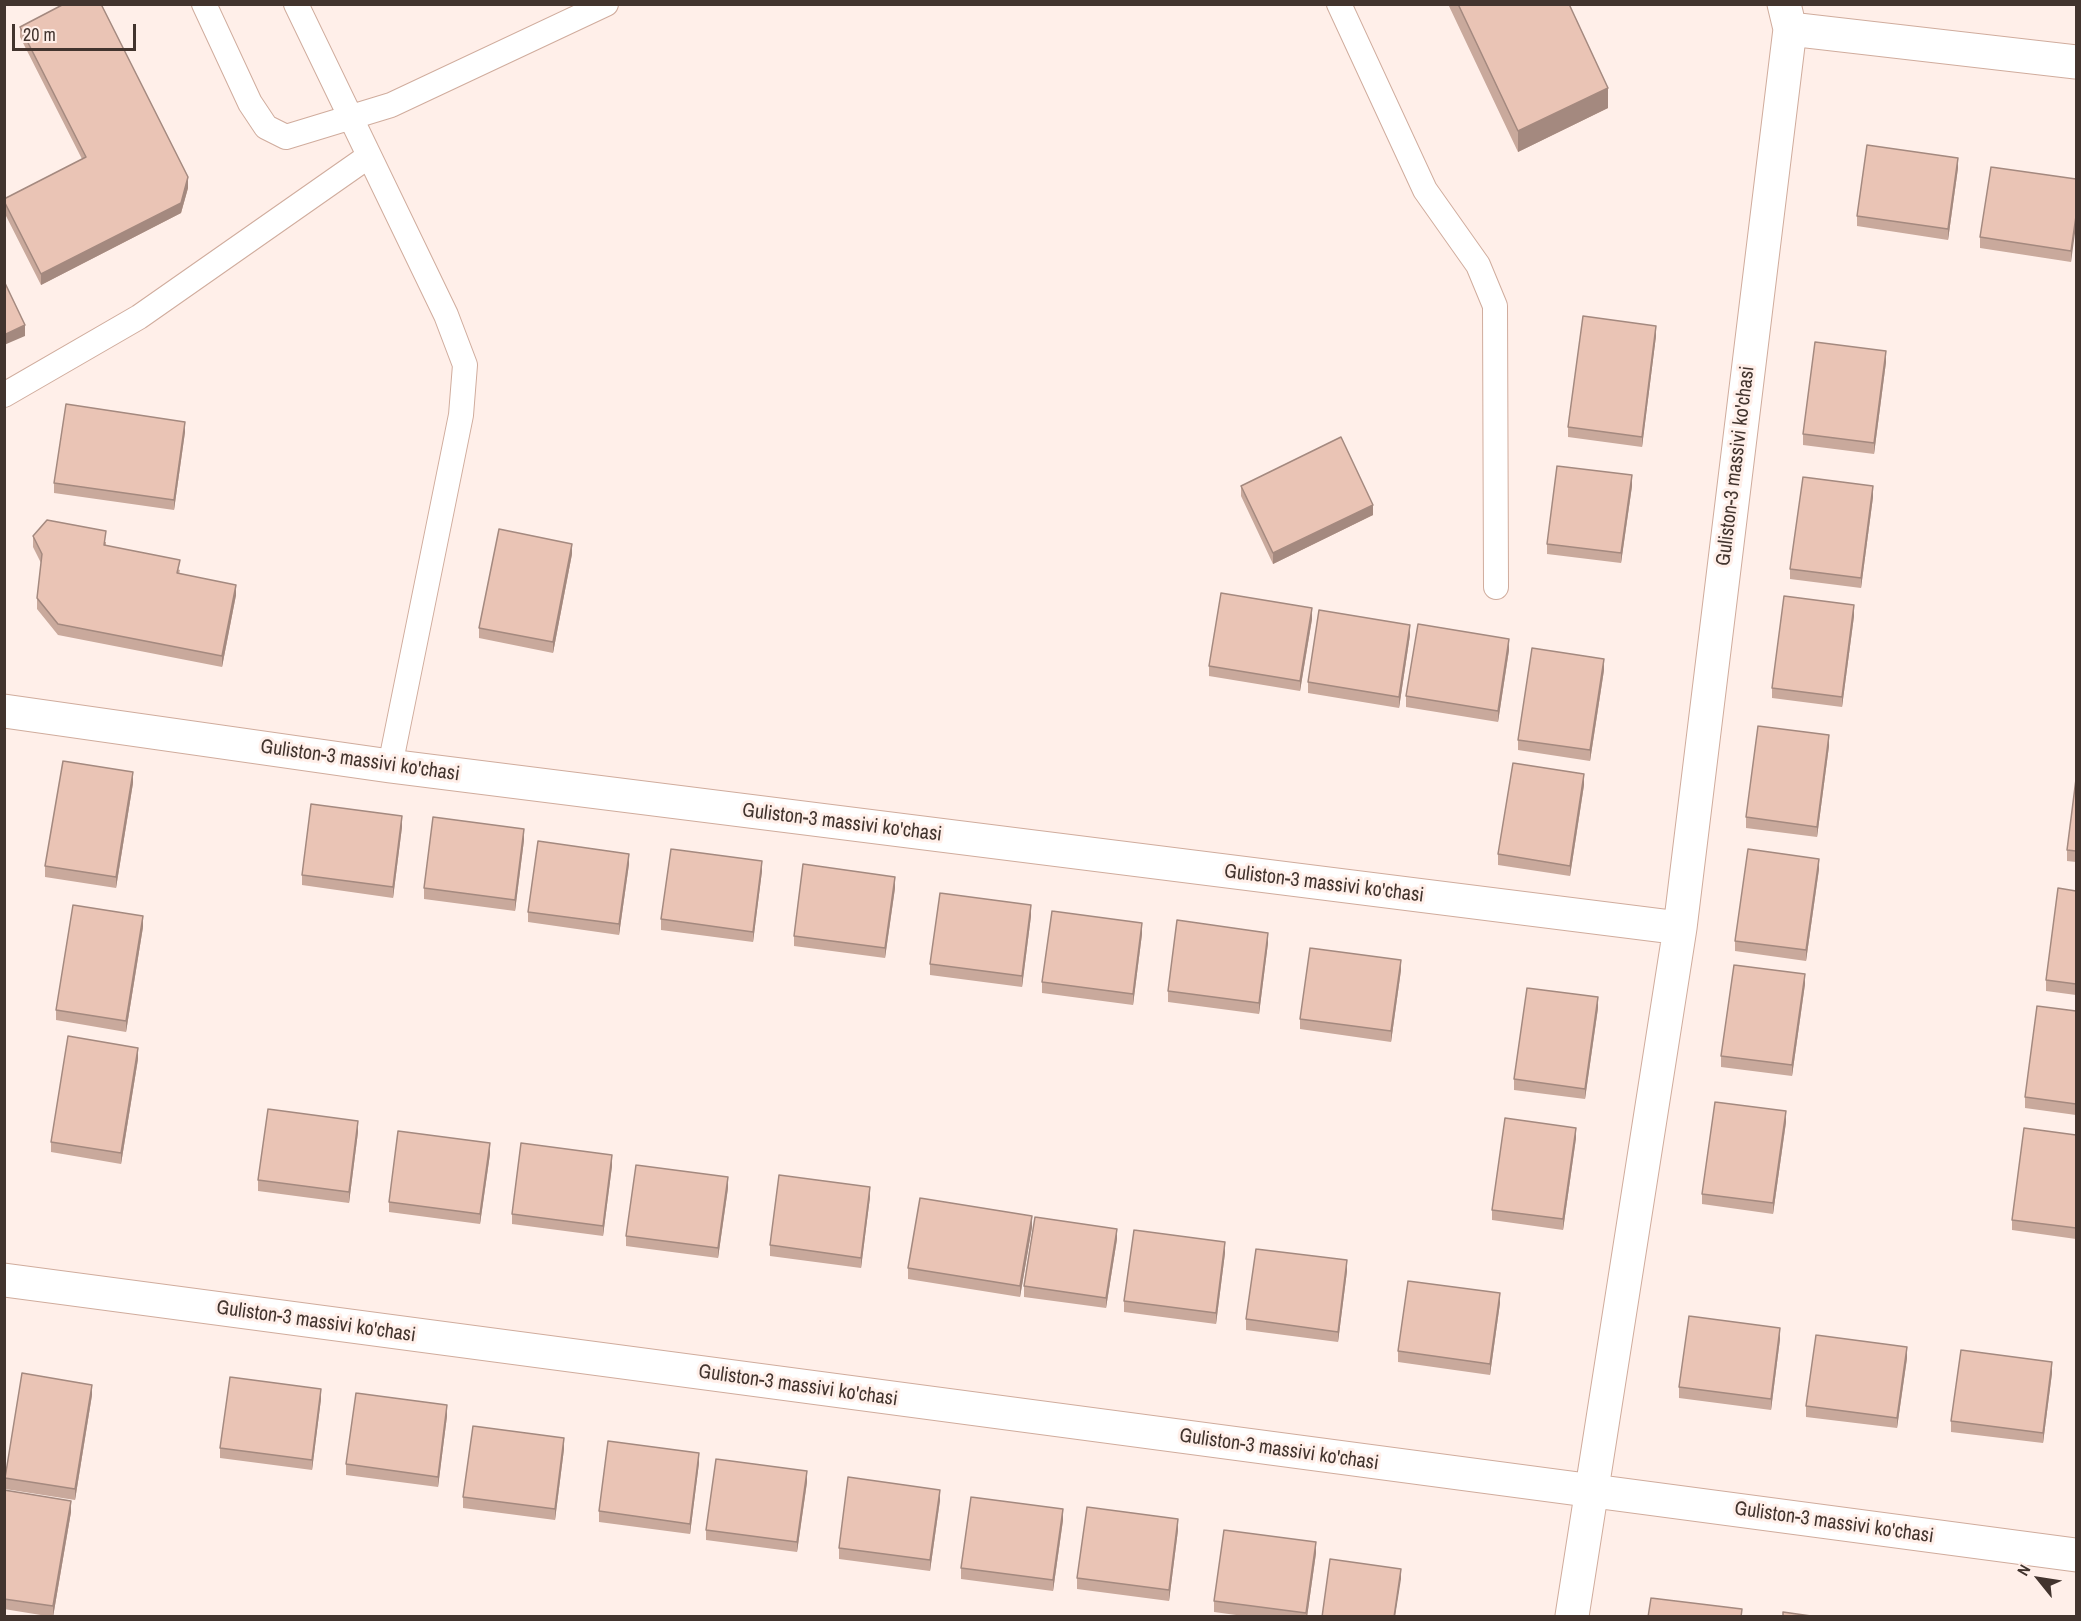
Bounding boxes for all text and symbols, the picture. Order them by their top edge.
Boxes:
scale bar [15,12,140,50]
text: 20 m [23,22,56,47]
street label: Guliston-3 massivi ko'chasi [1712,365,1760,567]
street label: Guliston-3 massivi ko'chasi [259,735,461,787]
street label: Guliston-3 massivi ko'chasi [741,799,943,847]
street label: Guliston-3 massivi ko'chasi [1223,860,1425,908]
street label: Guliston-3 massivi ko'chasi [215,1296,417,1348]
street label: Guliston-3 massivi ko'chasi [697,1360,899,1412]
street label: Guliston-3 massivi ko'chasi [1178,1424,1380,1476]
street label: Guliston-3 massivi ko'chasi [1733,1497,1935,1549]
north arrow [2009,1549,2069,1609]
text: N [2012,1560,2035,1580]

